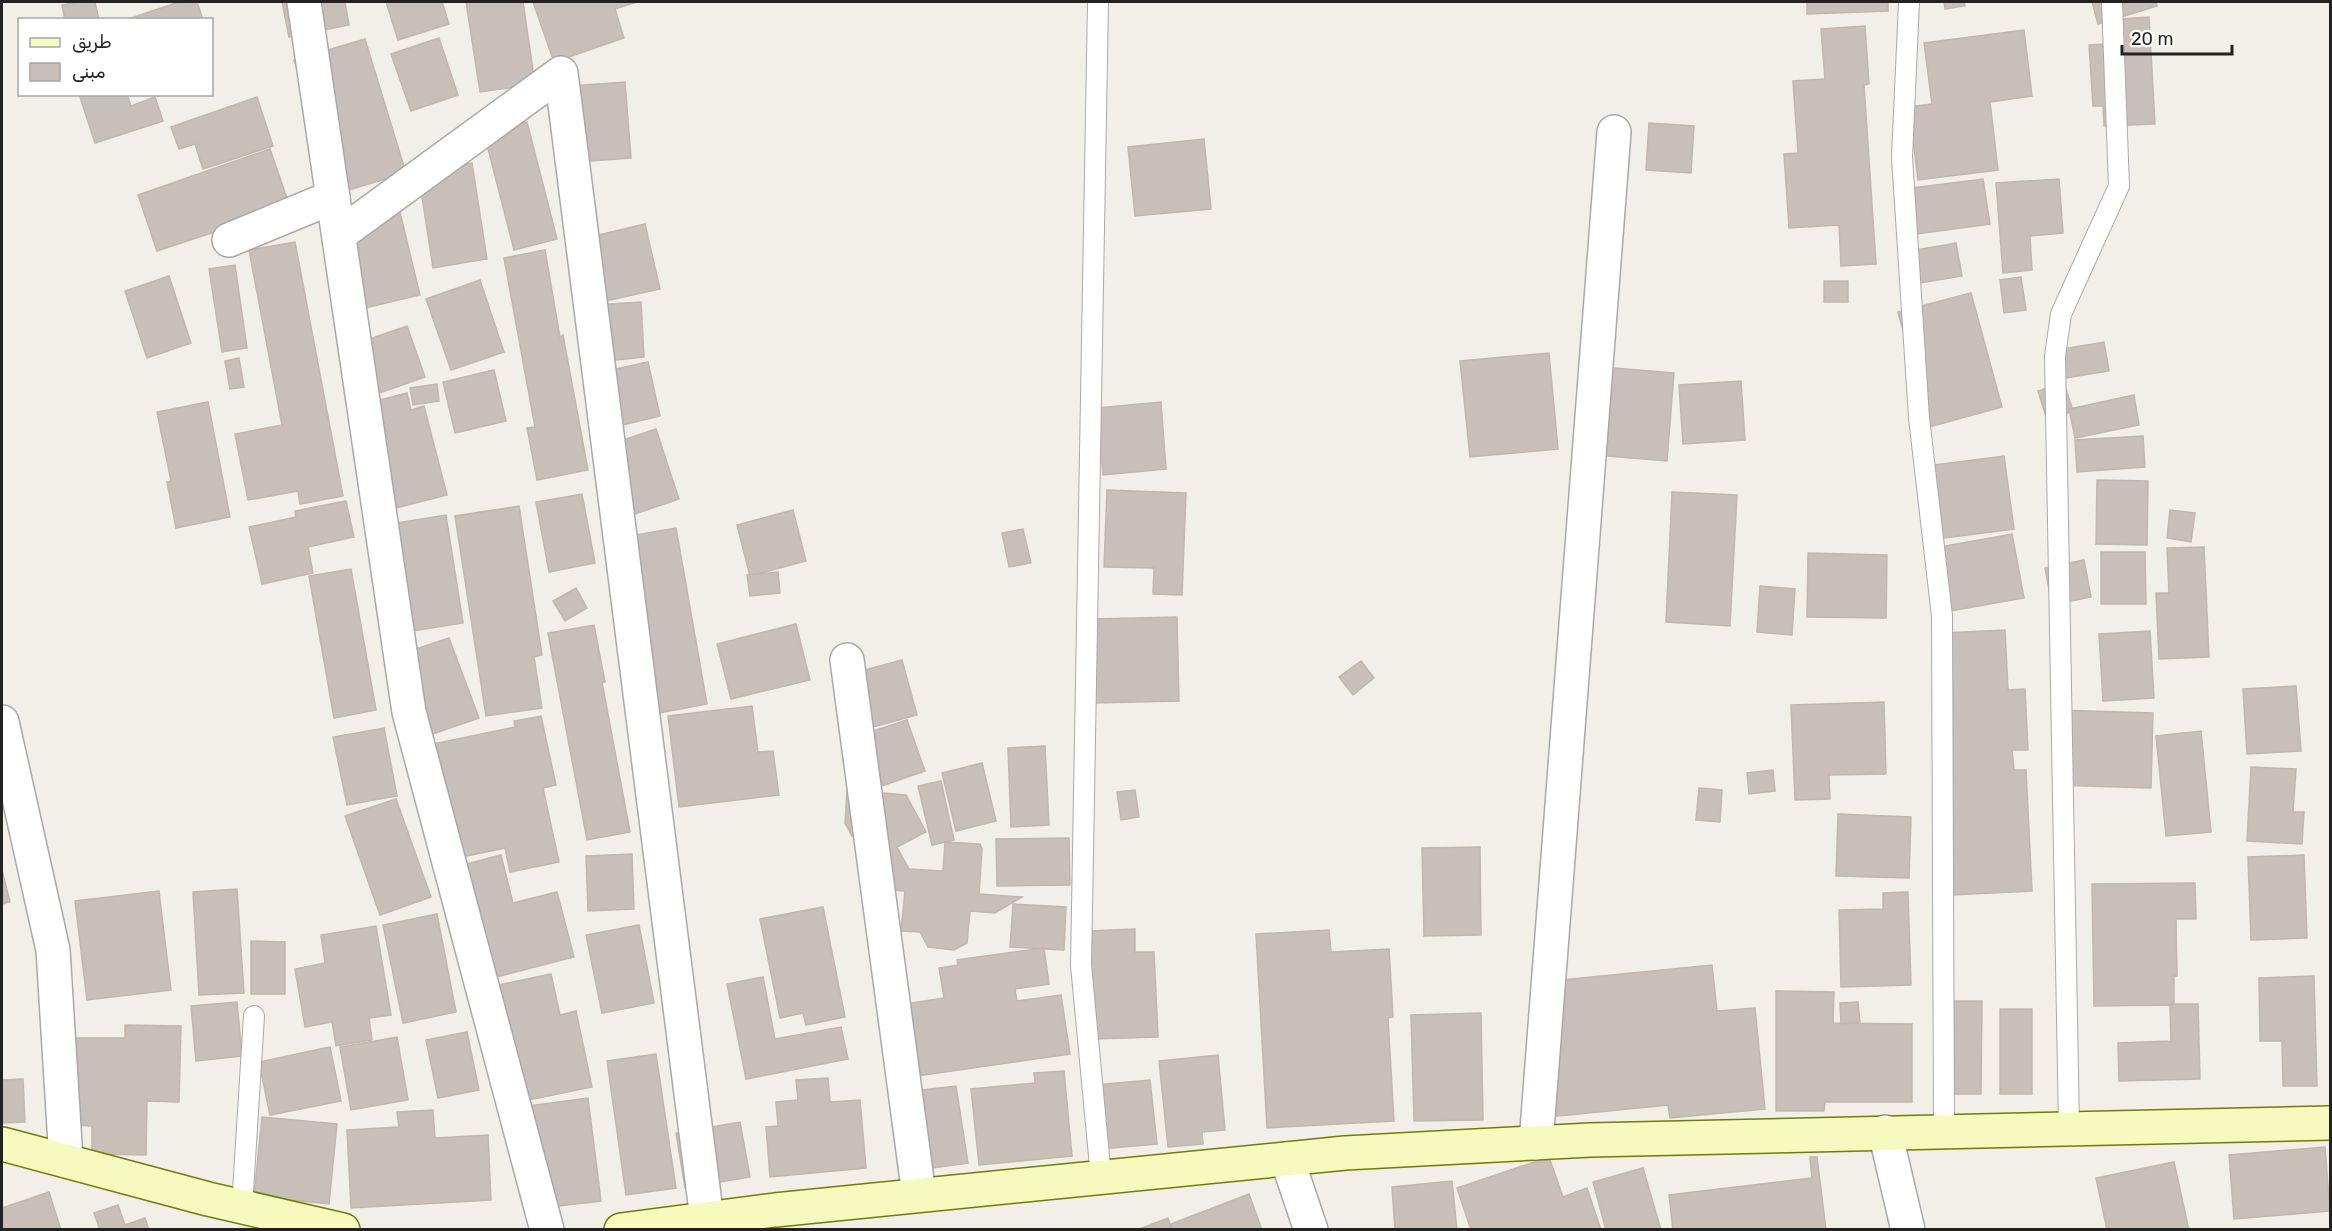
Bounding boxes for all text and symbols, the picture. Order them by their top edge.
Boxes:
legend [18,18,213,96]
scale bar [2122,18,2232,56]
text: 20 m [2131,28,2173,50]
text: طريق [72,31,112,53]
text: مبنى [72,61,106,83]

